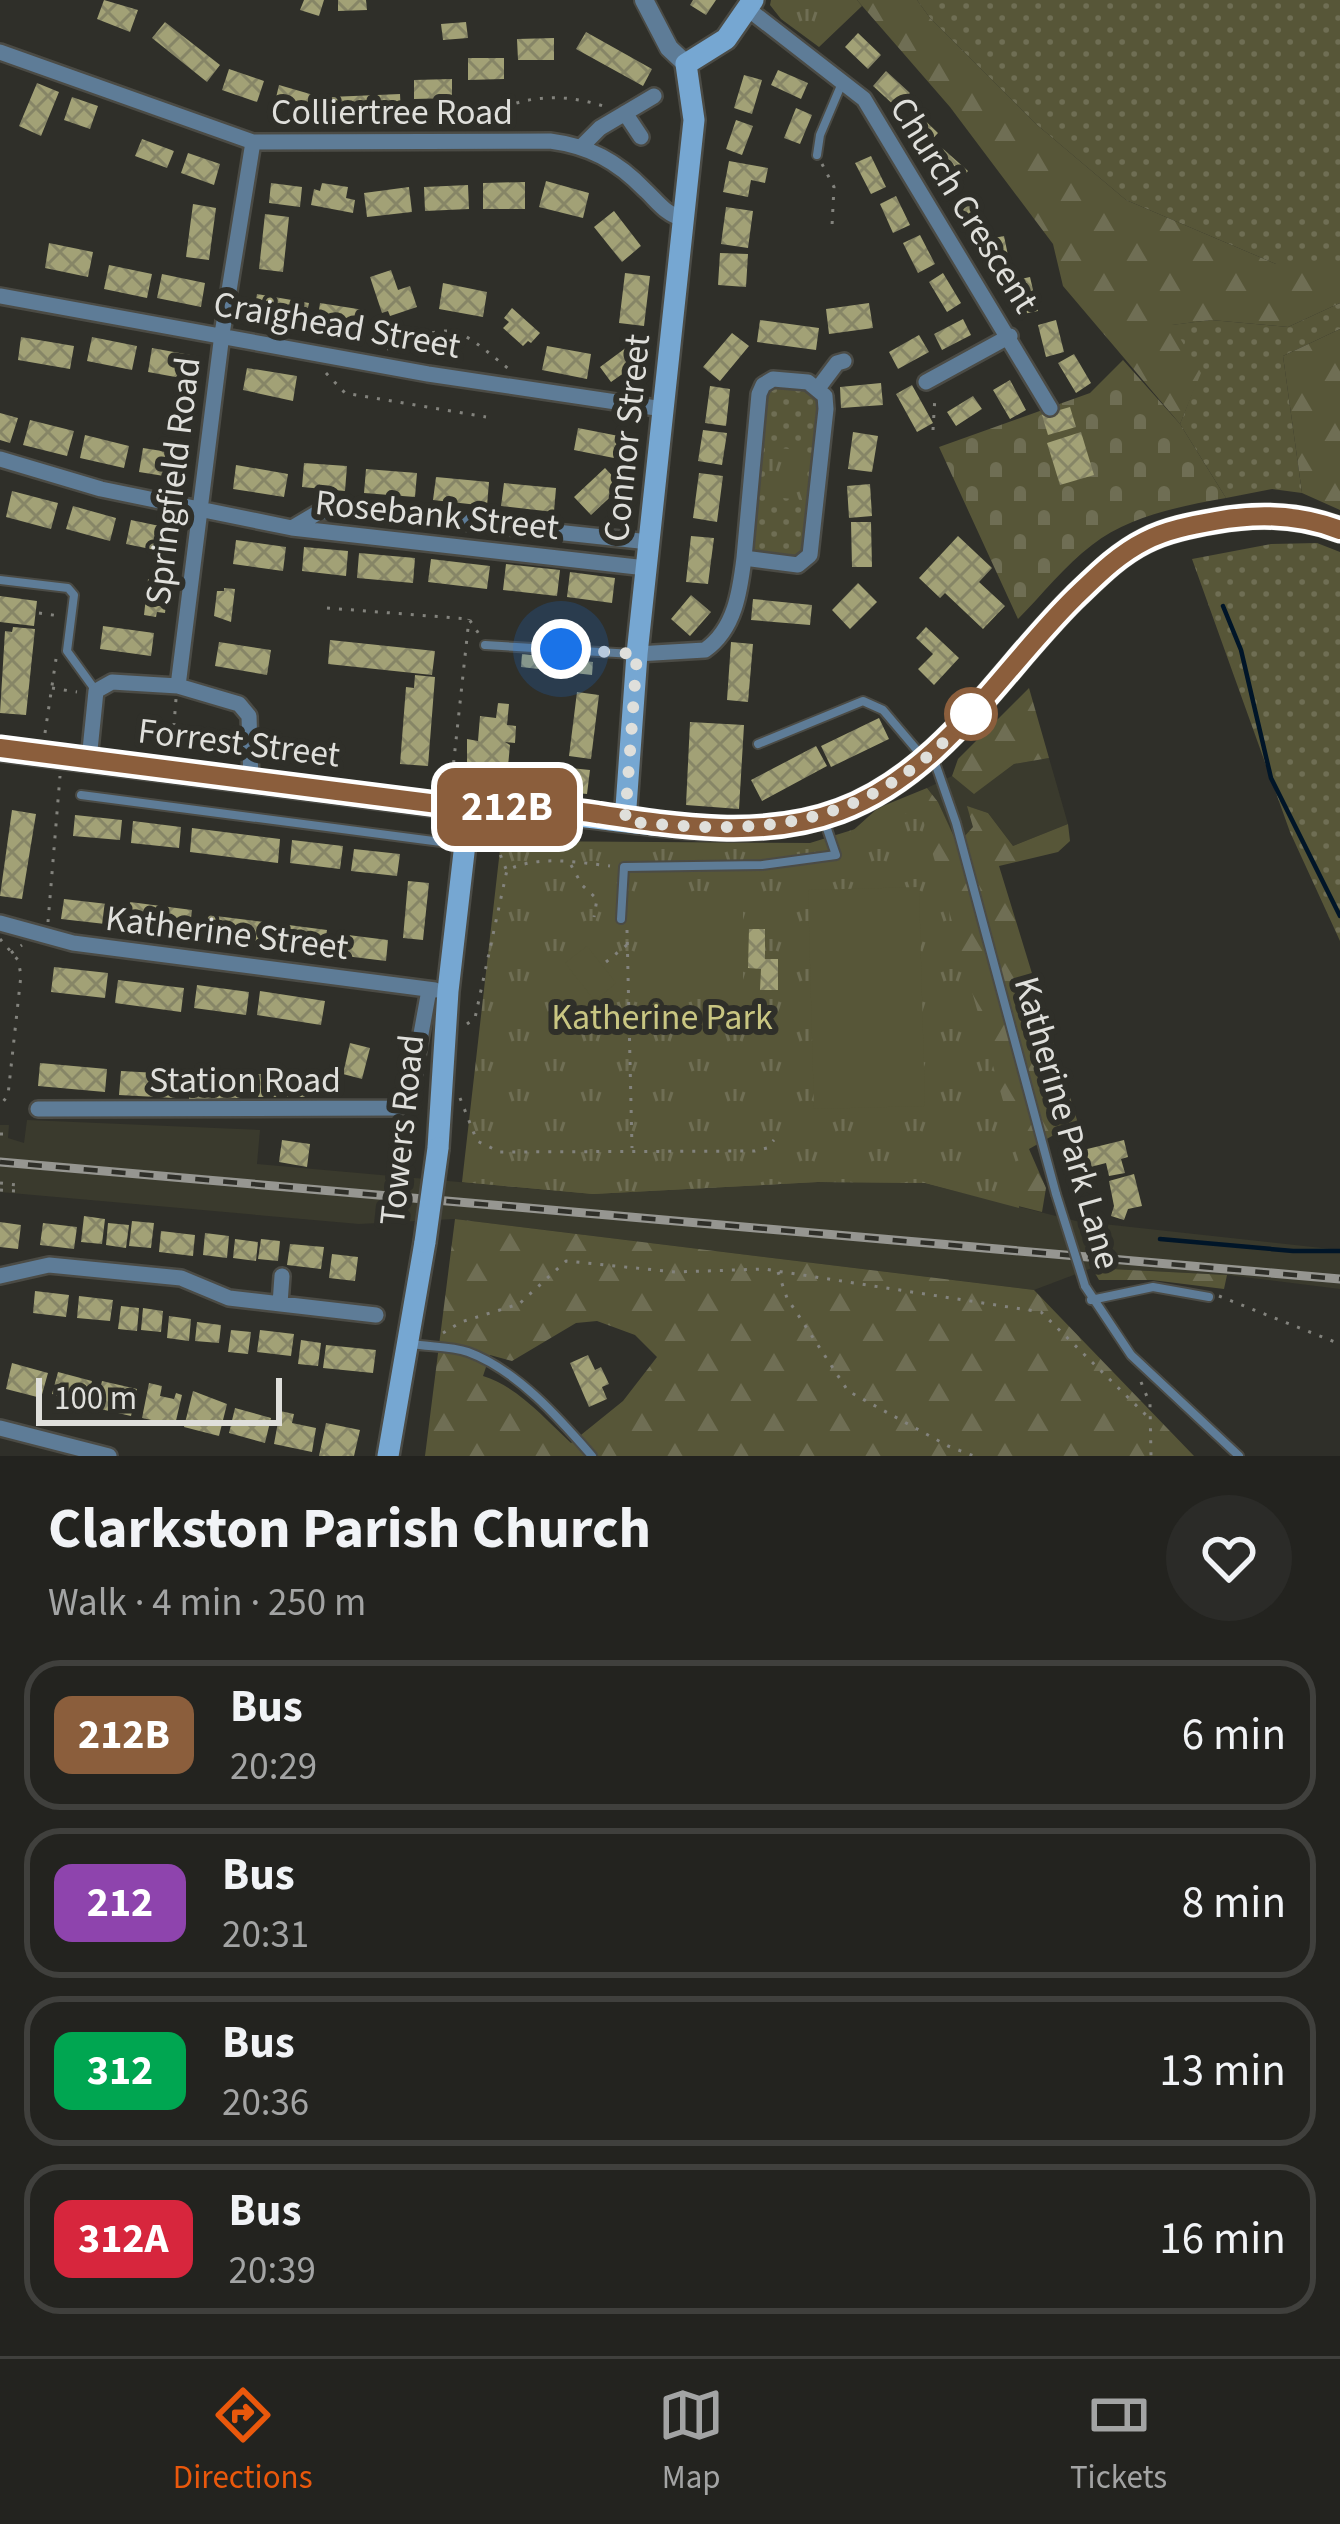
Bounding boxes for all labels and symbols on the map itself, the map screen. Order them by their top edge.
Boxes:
street label: Colliertree Road [271,87,513,138]
street label: Church Crescent [877,87,1051,323]
street label: Craighead Street [210,278,464,372]
street label: Connor Street [591,331,663,545]
street label: Springfield Road [133,354,213,608]
street label: Rosebank Street [313,477,561,553]
your location [531,619,591,679]
unlabelled marker [946,689,996,739]
street label: Forrest Street [135,705,343,781]
line badge: 212B [423,768,591,846]
street label: Katherine Street [103,893,351,973]
street label: Katherine Park Lane [1001,971,1133,1275]
park label: Katherine Park [551,992,773,1043]
street label: Towers Road [367,1032,437,1228]
street label: Station Road [149,1055,341,1106]
scale bar [36,1372,282,1425]

